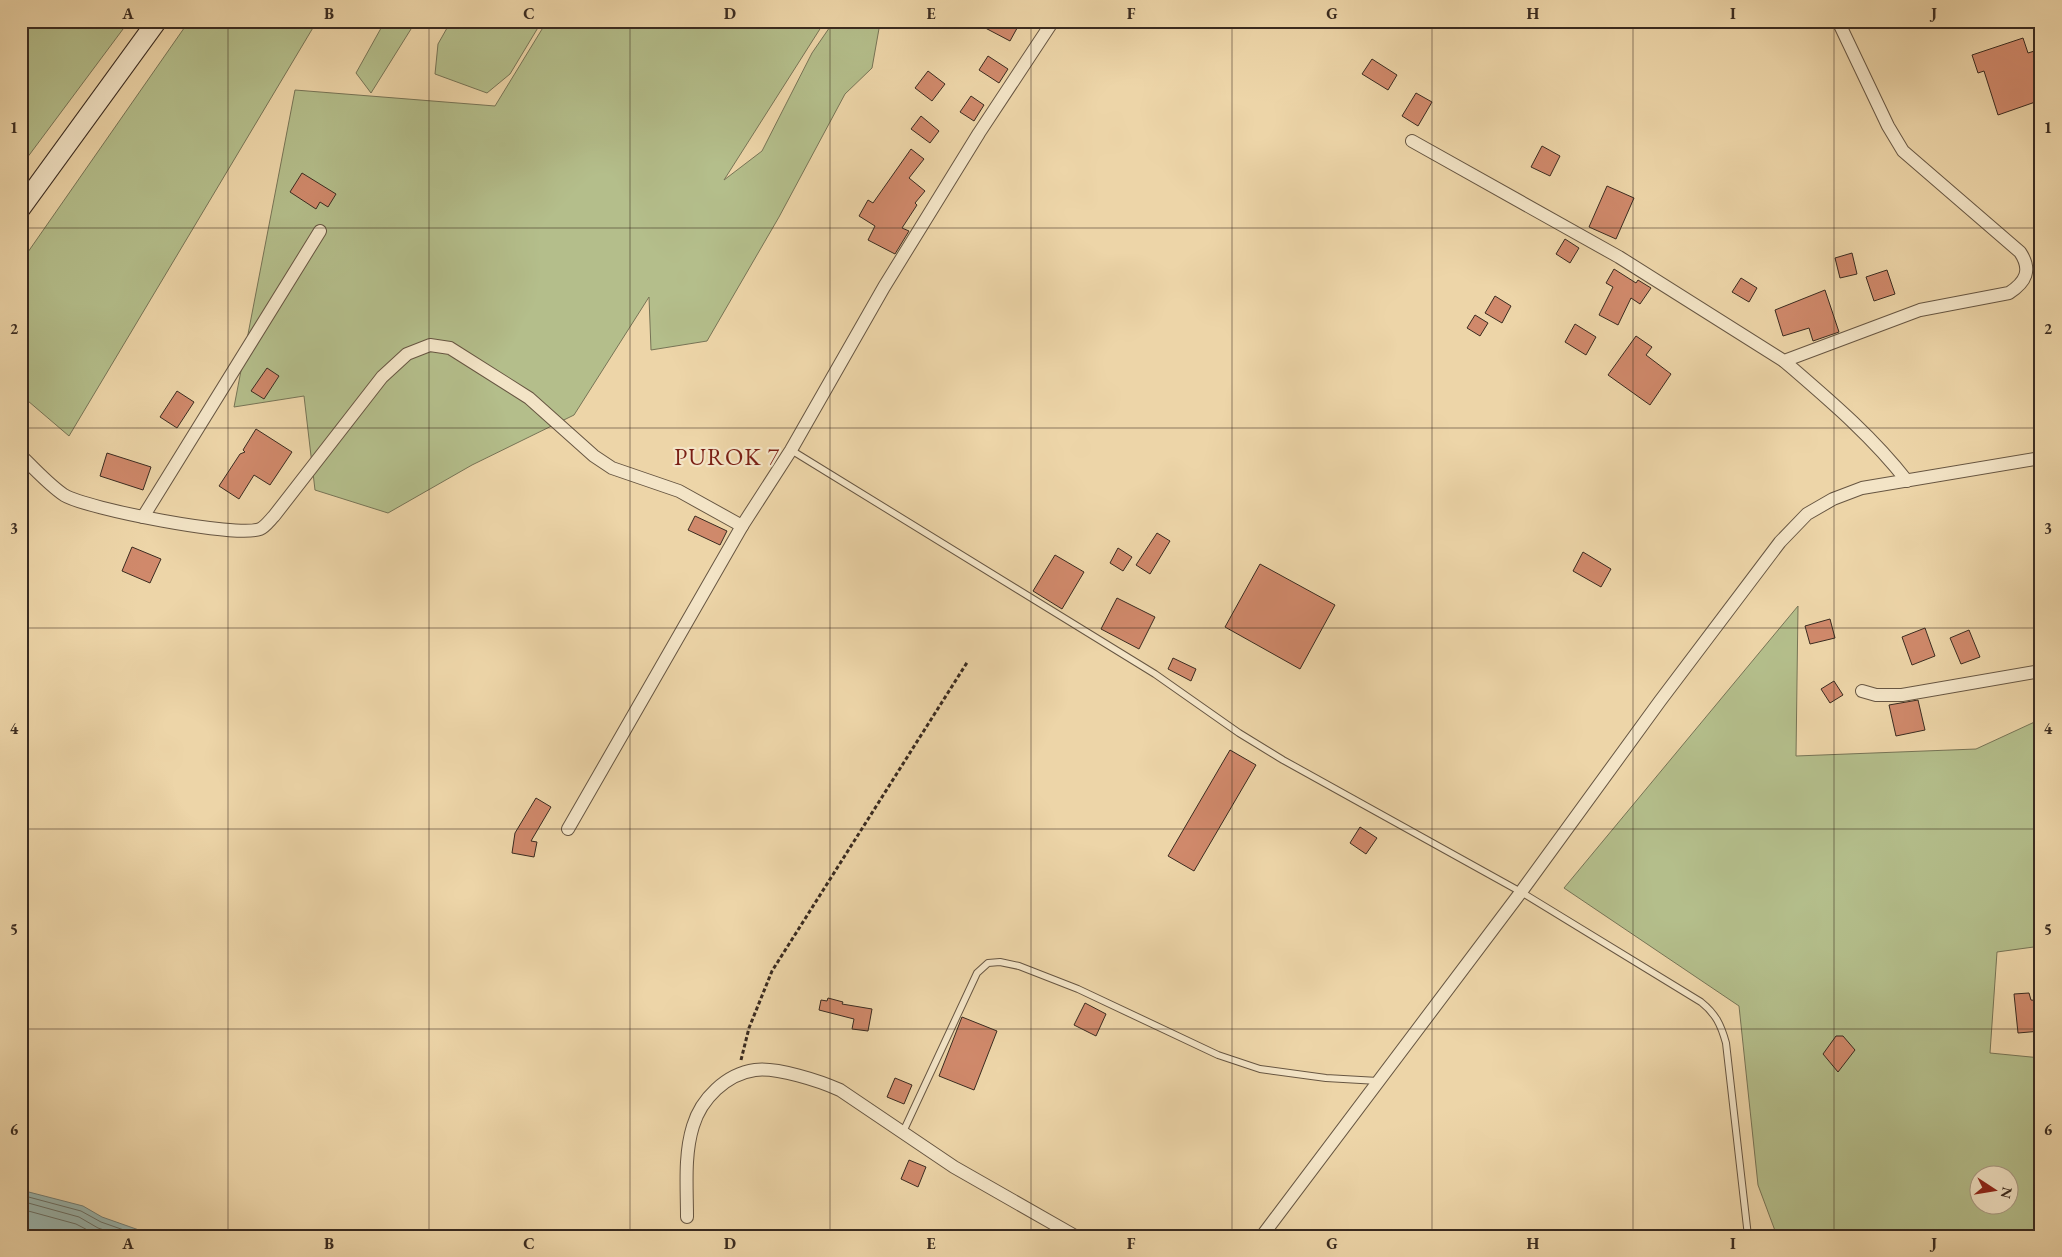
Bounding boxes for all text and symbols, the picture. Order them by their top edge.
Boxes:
text: A [121,3,134,24]
text: B [324,3,334,24]
text: C [523,3,535,24]
text: D [724,3,736,24]
text: E [926,3,936,24]
text: F [1127,3,1136,24]
text: G [1326,3,1338,24]
text: H [1527,3,1540,24]
text: I [1730,3,1736,24]
text: J [1929,3,1937,24]
text: 1 [10,117,18,138]
text: 1 [2044,117,2052,138]
text: 2 [10,318,19,339]
text: 2 [2044,318,2053,339]
district label: PUROK 7 [674,441,780,472]
text: 3 [10,518,18,539]
text: 3 [2044,518,2052,539]
text: 4 [10,718,19,739]
text: 4 [2044,718,2053,739]
text: 5 [10,919,18,940]
text: 5 [2044,919,2052,940]
text: 6 [10,1119,19,1140]
text: 6 [2044,1119,2053,1140]
north arrow [1970,1164,2020,1214]
text: N [1997,1185,2017,1201]
text: A [121,1233,134,1254]
text: B [324,1233,334,1254]
text: C [523,1233,535,1254]
text: D [724,1233,736,1254]
text: E [926,1233,936,1254]
text: F [1127,1233,1136,1254]
text: G [1326,1233,1338,1254]
text: H [1527,1233,1540,1254]
text: I [1730,1233,1736,1254]
text: J [1929,1233,1937,1254]

